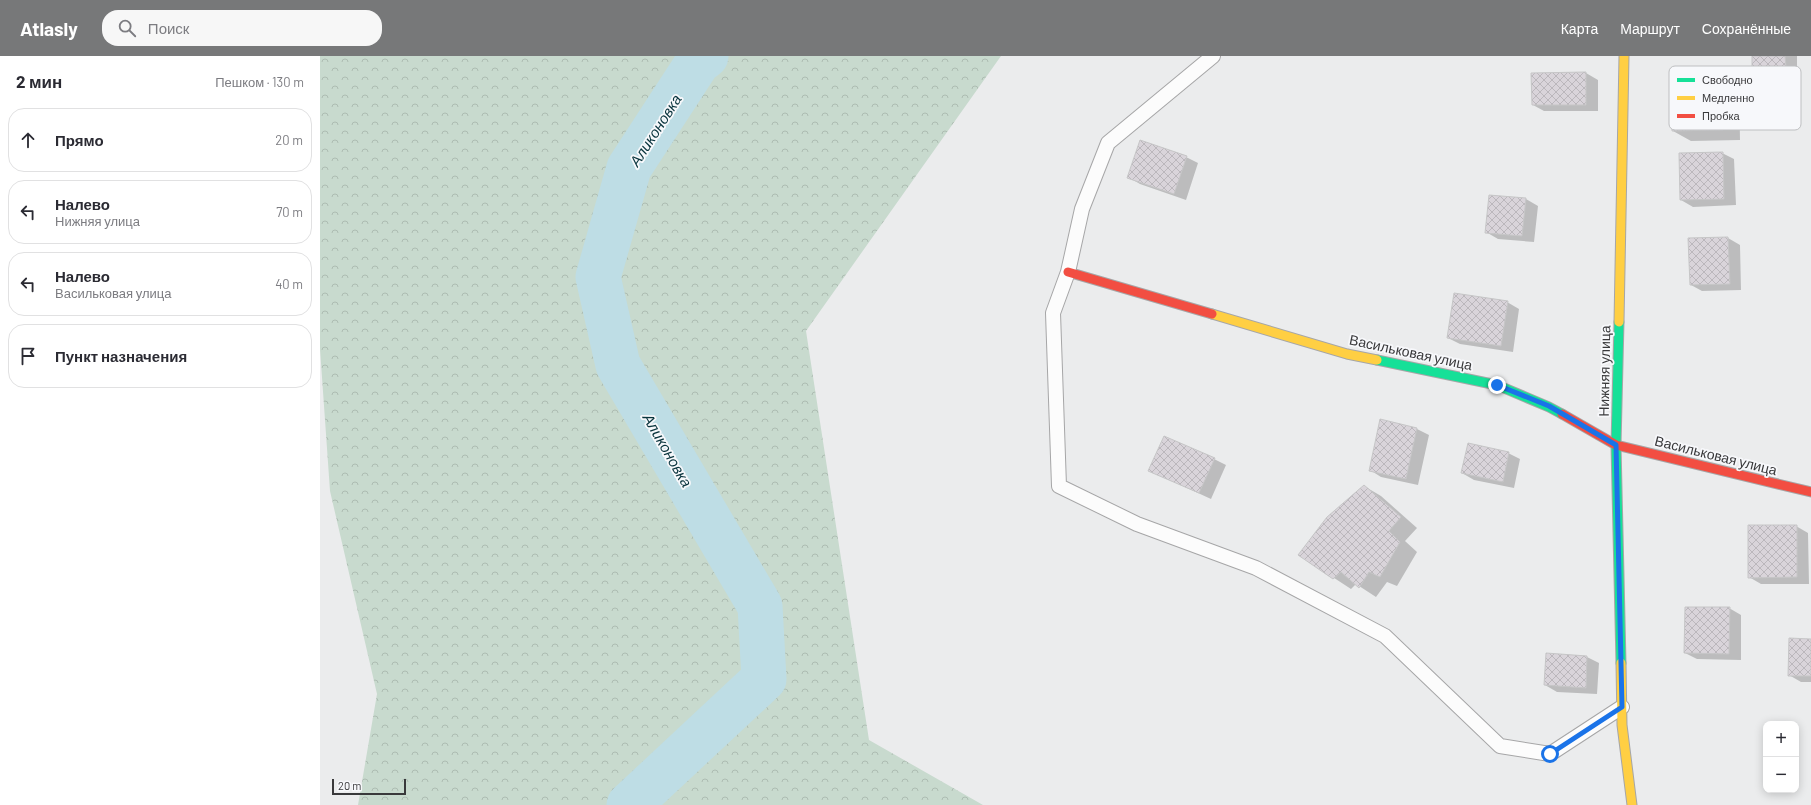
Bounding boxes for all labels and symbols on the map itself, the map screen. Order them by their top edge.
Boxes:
legend [1669,66,1801,130]
text: Свободно [1702,73,1753,86]
water label: Аликоновка [625,91,685,170]
text: Медленно [1702,91,1754,104]
text: Пробка [1702,109,1740,122]
street label: Нижняя улица [1595,325,1613,417]
street label: Васильковая улица [1348,331,1474,373]
route end [1488,376,1506,394]
water label: Аликоновка [639,409,696,490]
street label: Васильковая улица [1653,432,1779,478]
route start [1541,745,1559,763]
scale bar [332,777,406,796]

